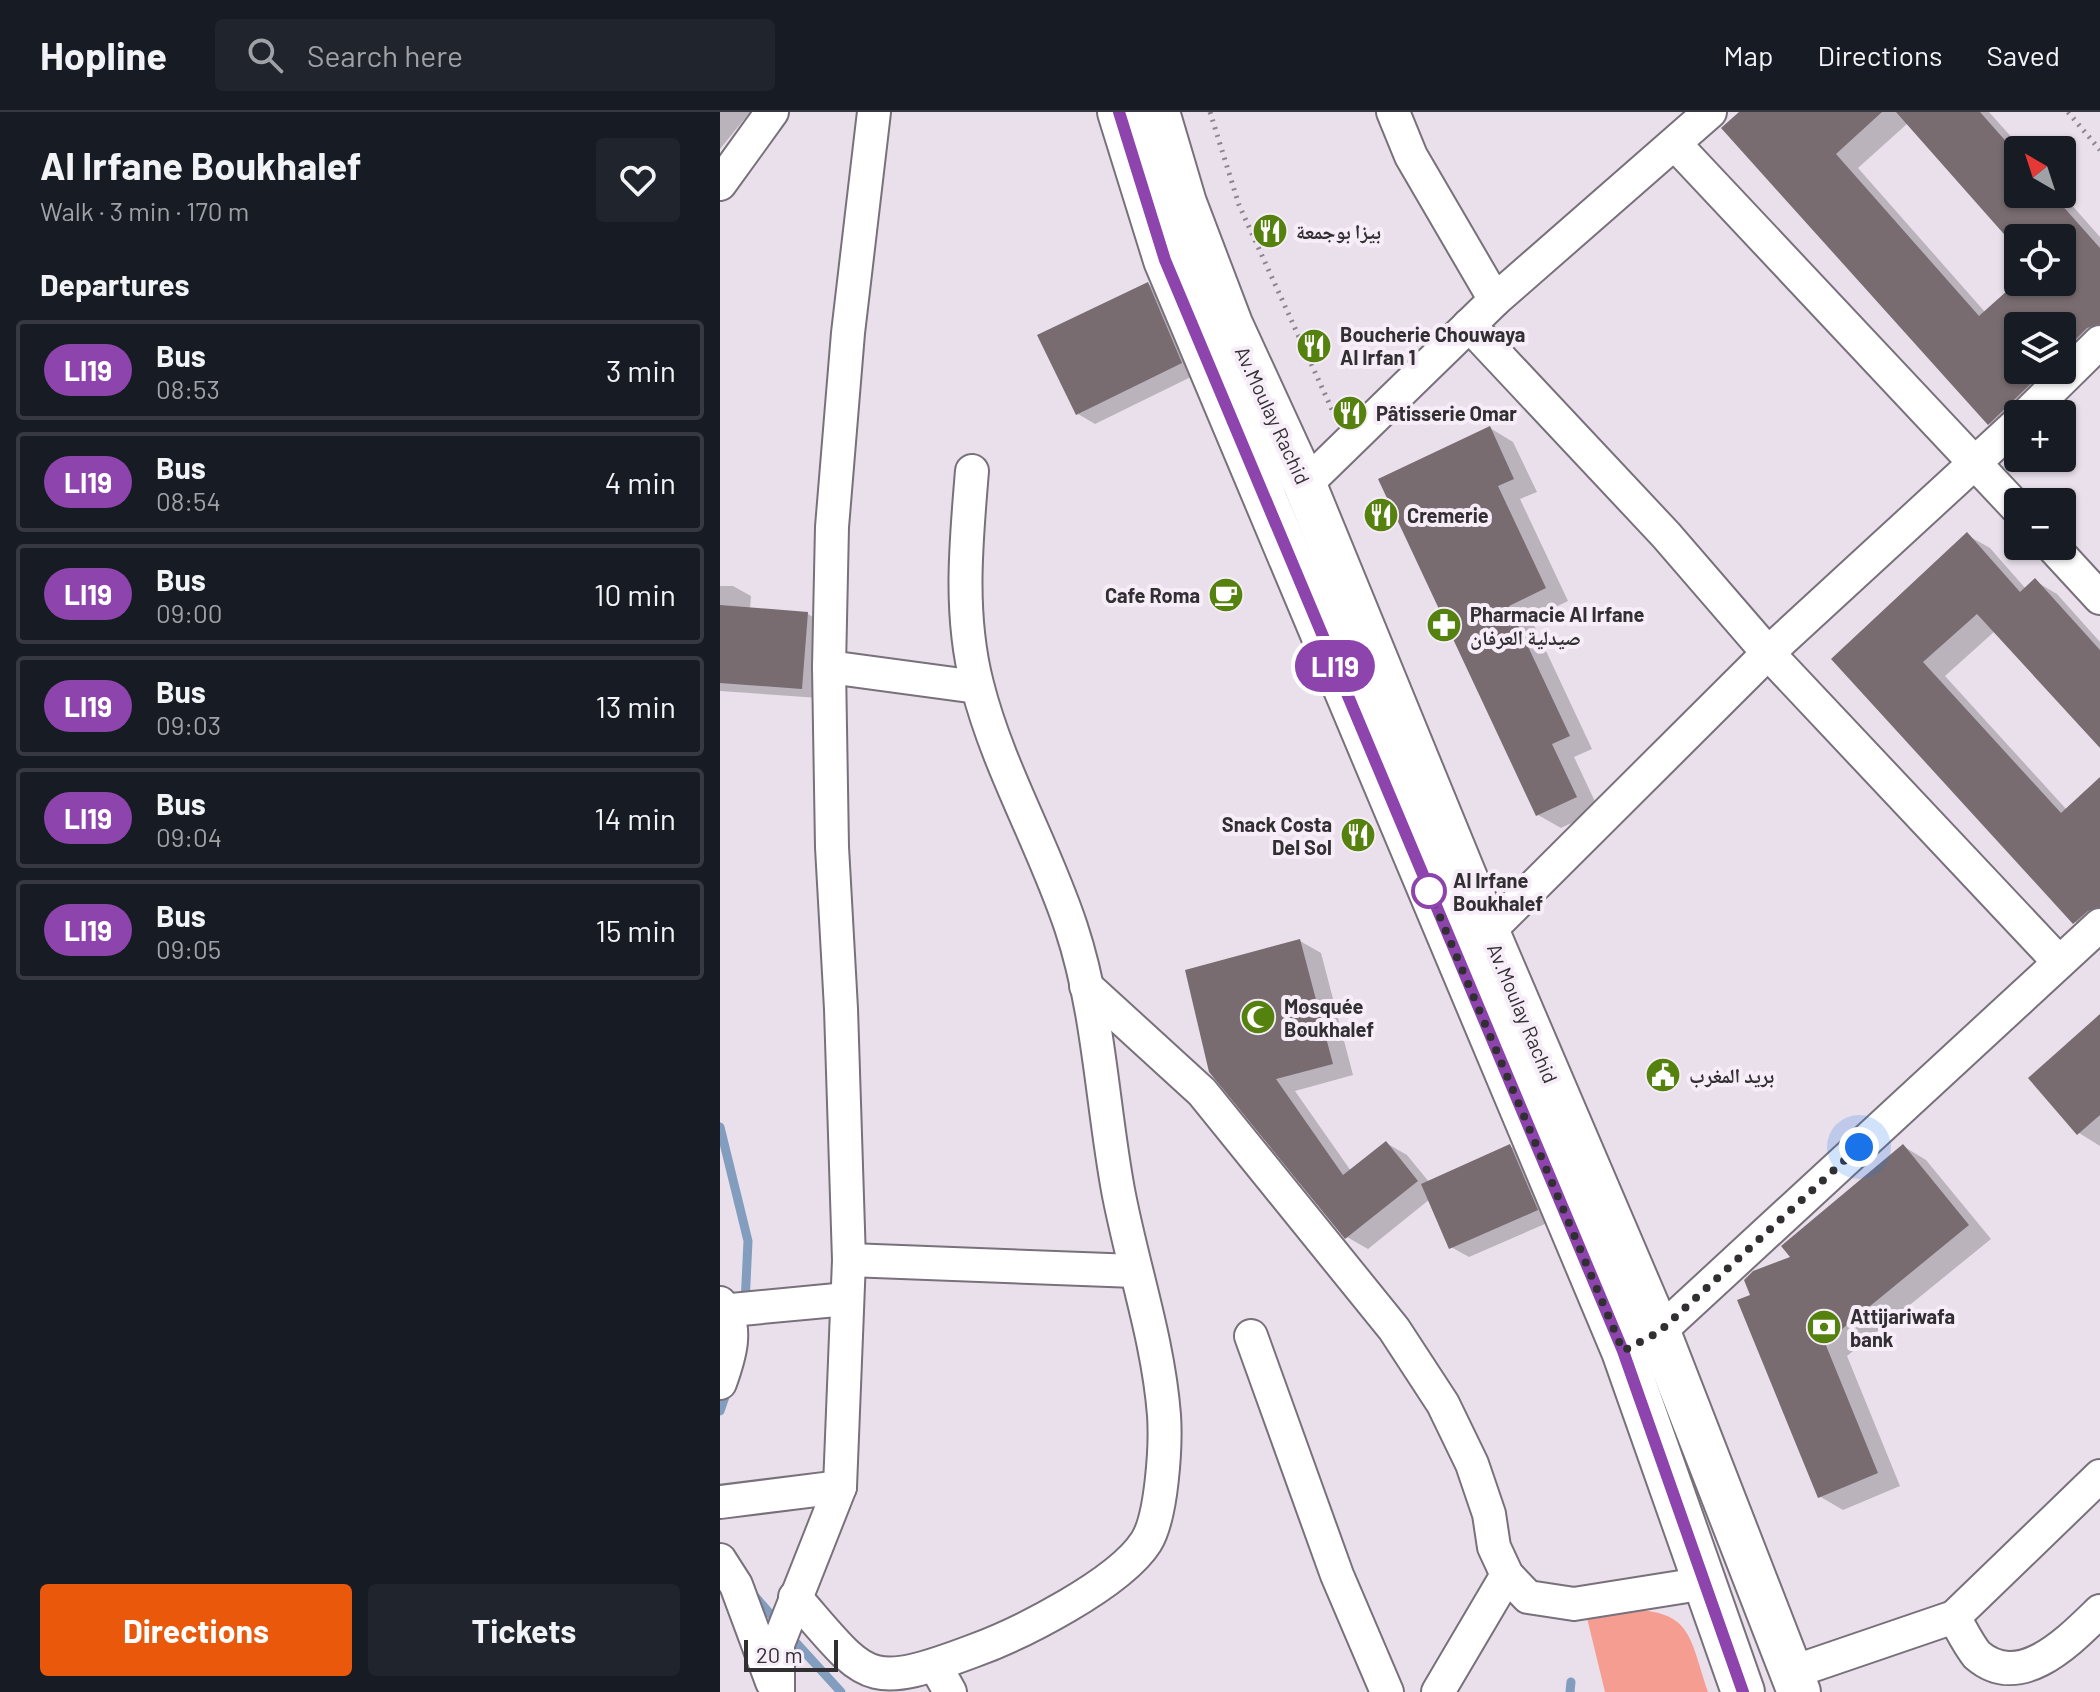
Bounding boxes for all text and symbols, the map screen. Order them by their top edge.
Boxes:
search box [215,19,775,91]
text: Hopline [40,32,167,78]
icon: search [243,33,287,77]
text: Search here [307,37,463,73]
text: Map [1724,38,1773,72]
text: Directions [1817,38,1943,72]
text: Saved [1987,38,2060,72]
north arrow [2004,136,2076,208]
map controls [2004,136,2076,560]
button: heart [596,138,680,222]
text: Al Irfane Boukhalef [40,142,361,188]
text: Walk · 3 min · 170 m [40,195,249,226]
restaurant icon: بيزا بوجمعة [1251,212,1289,250]
place label: بيزا بوجمعة [1296,219,1381,244]
button: locate [2004,224,2076,296]
text: Departures [40,266,190,302]
button: layers [2004,312,2076,384]
place label: Boucherie Chouwaya Al Irfan 1 [1340,322,1525,369]
restaurant icon: Boucherie Chouwaya Al Irfan 1 [1295,327,1333,365]
text: Bus [156,337,206,373]
street label: Av.Moulay Rachid [1231,342,1315,488]
text: 3 min [606,352,676,388]
text: LI19 [64,353,112,387]
text: 08:53 [156,373,220,404]
restaurant icon: Pâtisserie Omar [1331,394,1369,432]
button: + [2004,400,2076,472]
place label: Pâtisserie Omar [1376,401,1517,425]
text: Bus [156,449,206,485]
text: 4 min [605,464,676,500]
text: LI19 [64,465,112,499]
text: 08:54 [156,485,221,516]
button: − [2004,488,2076,560]
restaurant icon: Cremerie [1362,496,1400,534]
place label: Cremerie [1407,503,1489,527]
text: Bus [156,561,206,597]
text: 10 min [594,576,676,612]
cafe icon: Cafe Roma [1207,576,1245,614]
text: LI19 [64,577,112,611]
place label: Cafe Roma [1105,583,1200,607]
text: 09:00 [156,597,222,628]
place label: Pharmacie Al Irfane صيدلية العرفان [1470,602,1644,650]
pharmacy icon: Pharmacie Al Irfane صيدلية العرفان [1425,606,1463,644]
line badge: LI19 [1279,640,1391,692]
text: LI19 [1311,649,1359,683]
text: Bus [156,673,206,709]
text: 13 min [595,688,676,724]
text: LI19 [64,689,112,723]
text: 09:03 [156,709,221,740]
text: Bus [156,785,206,821]
text: 14 min [594,800,676,836]
text: LI19 [64,801,112,835]
place label: Snack Costa Del Sol [1222,812,1332,859]
restaurant icon: Snack Costa Del Sol [1339,816,1377,854]
text: 09:04 [156,821,222,852]
place label: Al Irfane Boukhalef [1453,868,1543,915]
marker: Al Irfane Boukhalef [1412,874,1446,908]
text: Bus [156,897,206,933]
text: 15 min [595,912,676,948]
text: LI19 [64,913,112,947]
text: 09:05 [156,933,221,964]
street label: Av.Moulay Rachid [1483,940,1563,1086]
place label: Mosquée Boukhalef [1284,994,1374,1041]
mosque icon: Mosquée Boukhalef [1239,998,1277,1036]
public building icon: بريد المغرب [1644,1056,1682,1094]
place label: بريد المغرب [1689,1063,1774,1088]
your location [1839,1127,1879,1167]
place label: Attijariwafa bank [1850,1304,1955,1351]
bank icon: Attijariwafa bank [1805,1308,1843,1346]
button: Directions [40,1584,352,1676]
button: Tickets [368,1584,680,1676]
scale bar [744,1636,838,1672]
text: 20 m [756,1641,803,1667]

